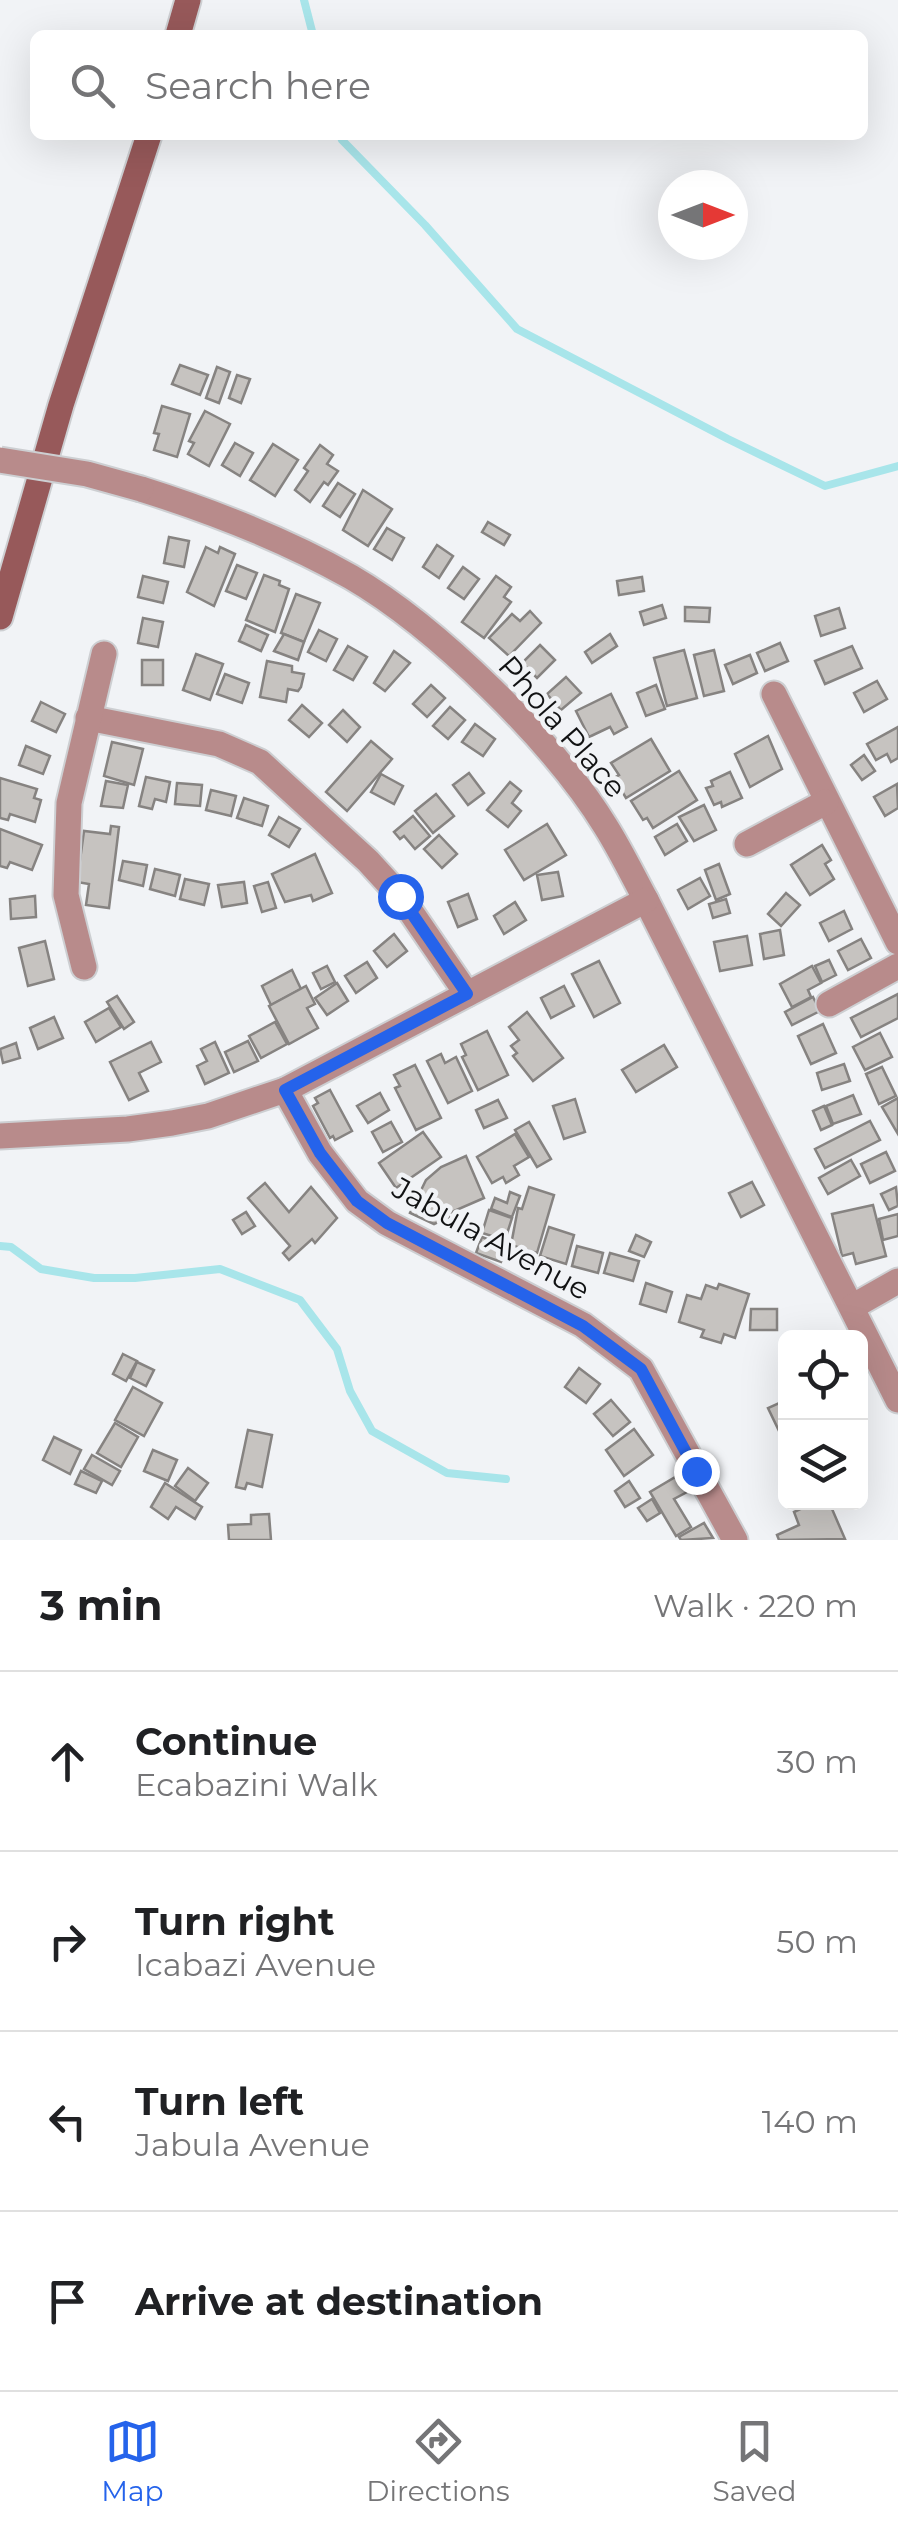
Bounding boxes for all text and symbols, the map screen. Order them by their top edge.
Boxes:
search box [30,30,868,140]
icon: search [65,58,120,113]
text: Search here [145,62,371,109]
north arrow [658,170,748,260]
street label: Phola Place [491,648,634,805]
route start [378,874,424,920]
street label: Jabula Avenue [385,1169,596,1308]
map controls [778,1330,868,1510]
button: locate [778,1330,868,1420]
button: layers [778,1420,868,1510]
route end [674,1449,720,1495]
text: 3 min [40,1579,162,1631]
text: Walk · 220 m [653,1586,858,1625]
text: Continue [135,1718,317,1765]
icon: ahead [40,1734,95,1789]
text: 30 m [776,1742,858,1781]
text: Ecabazini Walk [135,1765,378,1804]
text: Turn right [135,1898,334,1945]
icon: right [40,1914,95,1969]
text: 50 m [776,1922,858,1961]
text: Icabazi Avenue [135,1945,376,1984]
text: Turn left [135,2078,304,2125]
icon: left [40,2094,95,2149]
text: 140 m [762,2102,858,2141]
text: Jabula Avenue [135,2125,370,2164]
icon: arrive [40,2274,95,2329]
text: Arrive at destination [135,2278,543,2325]
tab: Map [101,2414,164,2508]
tab: Directions [366,2414,510,2508]
tab: Saved [712,2414,797,2508]

